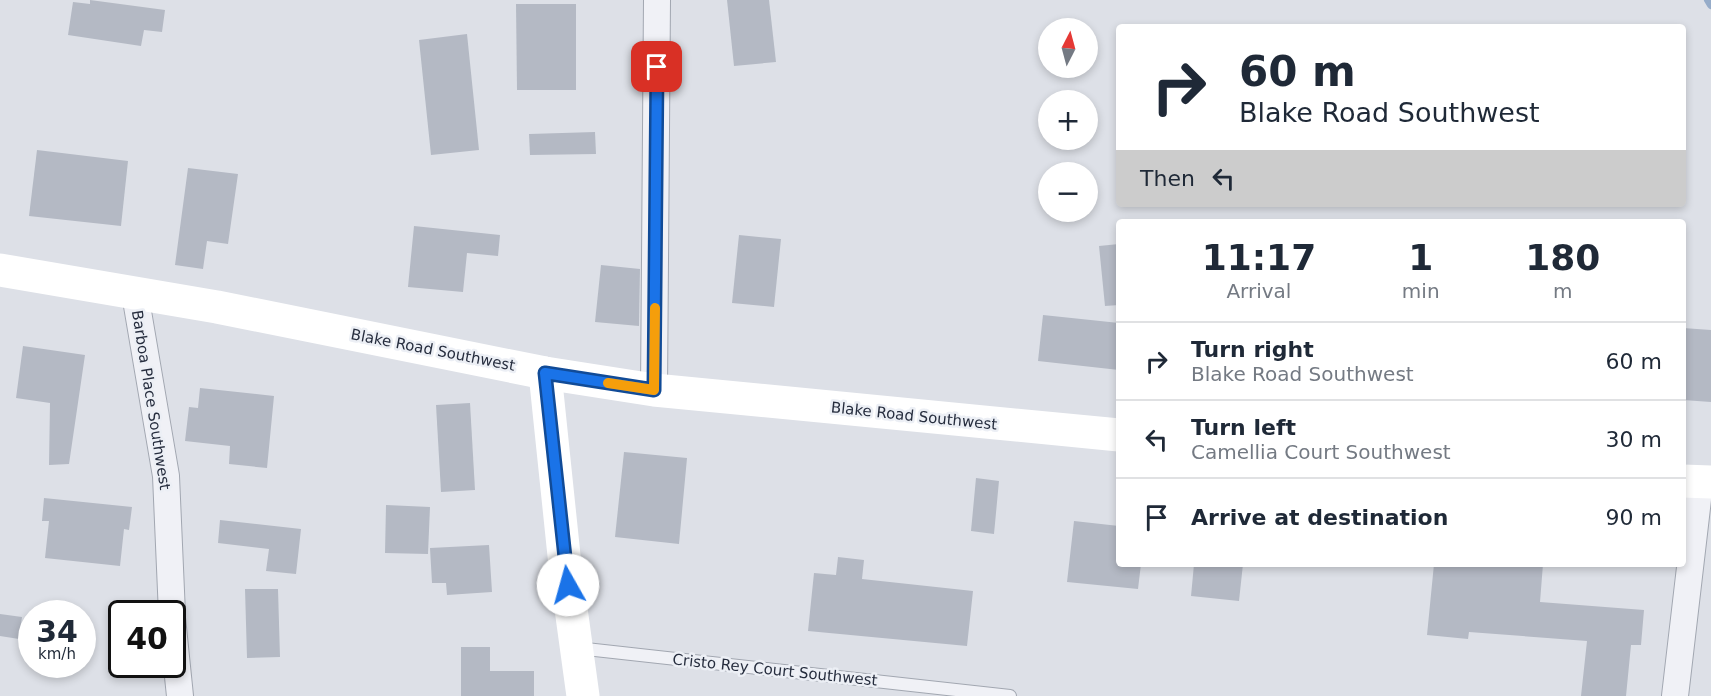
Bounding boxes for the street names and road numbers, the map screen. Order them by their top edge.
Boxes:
street label: Barboa Place Southwest [128,309,174,491]
street label: Blake Road Southwest [349,325,517,375]
street label: Blake Road Southwest [830,398,998,434]
street label: Cristo Rey Court Southwest [672,650,878,690]

